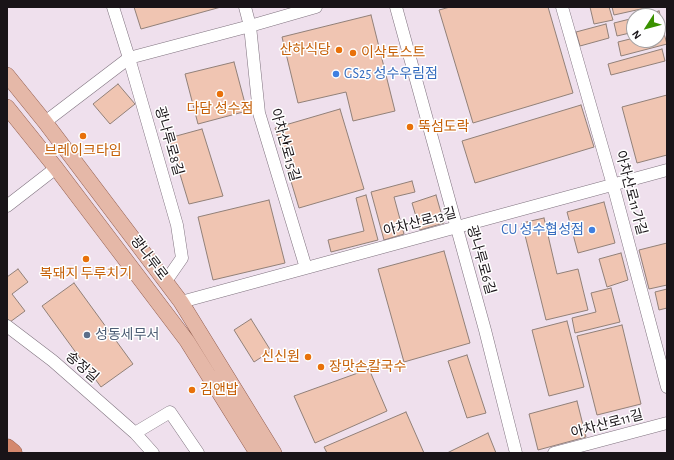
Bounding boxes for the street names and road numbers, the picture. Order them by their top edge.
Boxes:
street label: 광나루로8길 [151,105,187,177]
street label: 아차산로15길 [267,107,303,183]
street label: 아차산로11가길 [612,149,650,237]
street label: 아차산로13길 [382,204,458,240]
street label: 광나루로6길 [463,224,499,296]
street label: 광나루로 [127,232,171,284]
street label: 송정길 [62,348,102,386]
street label: 아차산로11길 [569,406,645,442]

